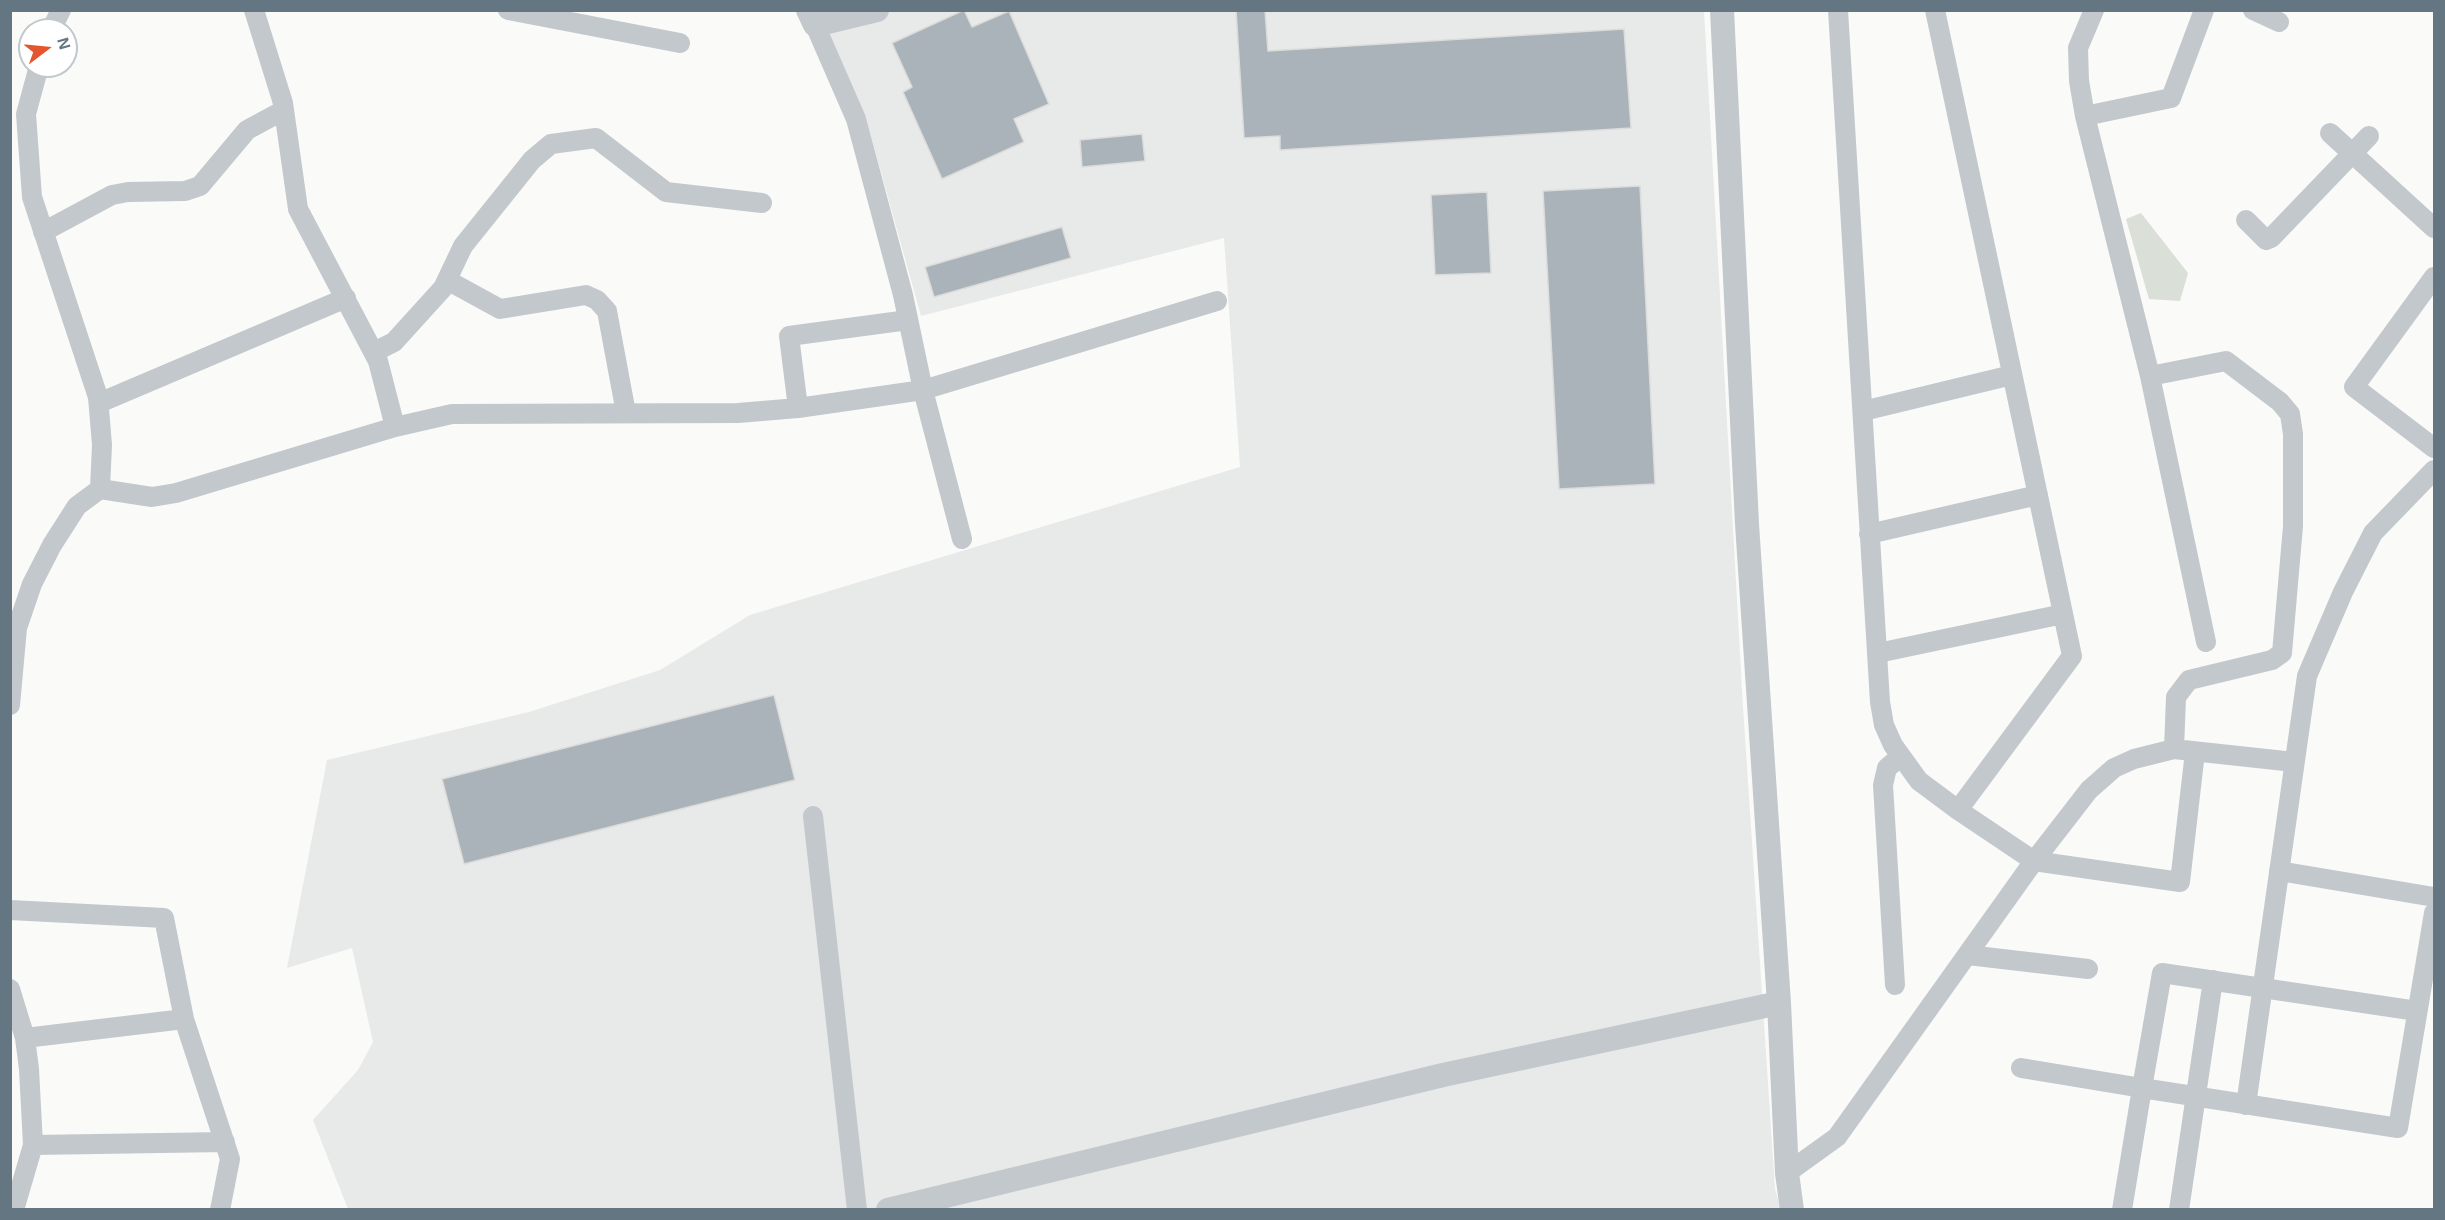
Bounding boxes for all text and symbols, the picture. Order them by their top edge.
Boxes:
north arrow [18,18,78,78]
text: N [54,36,74,51]

